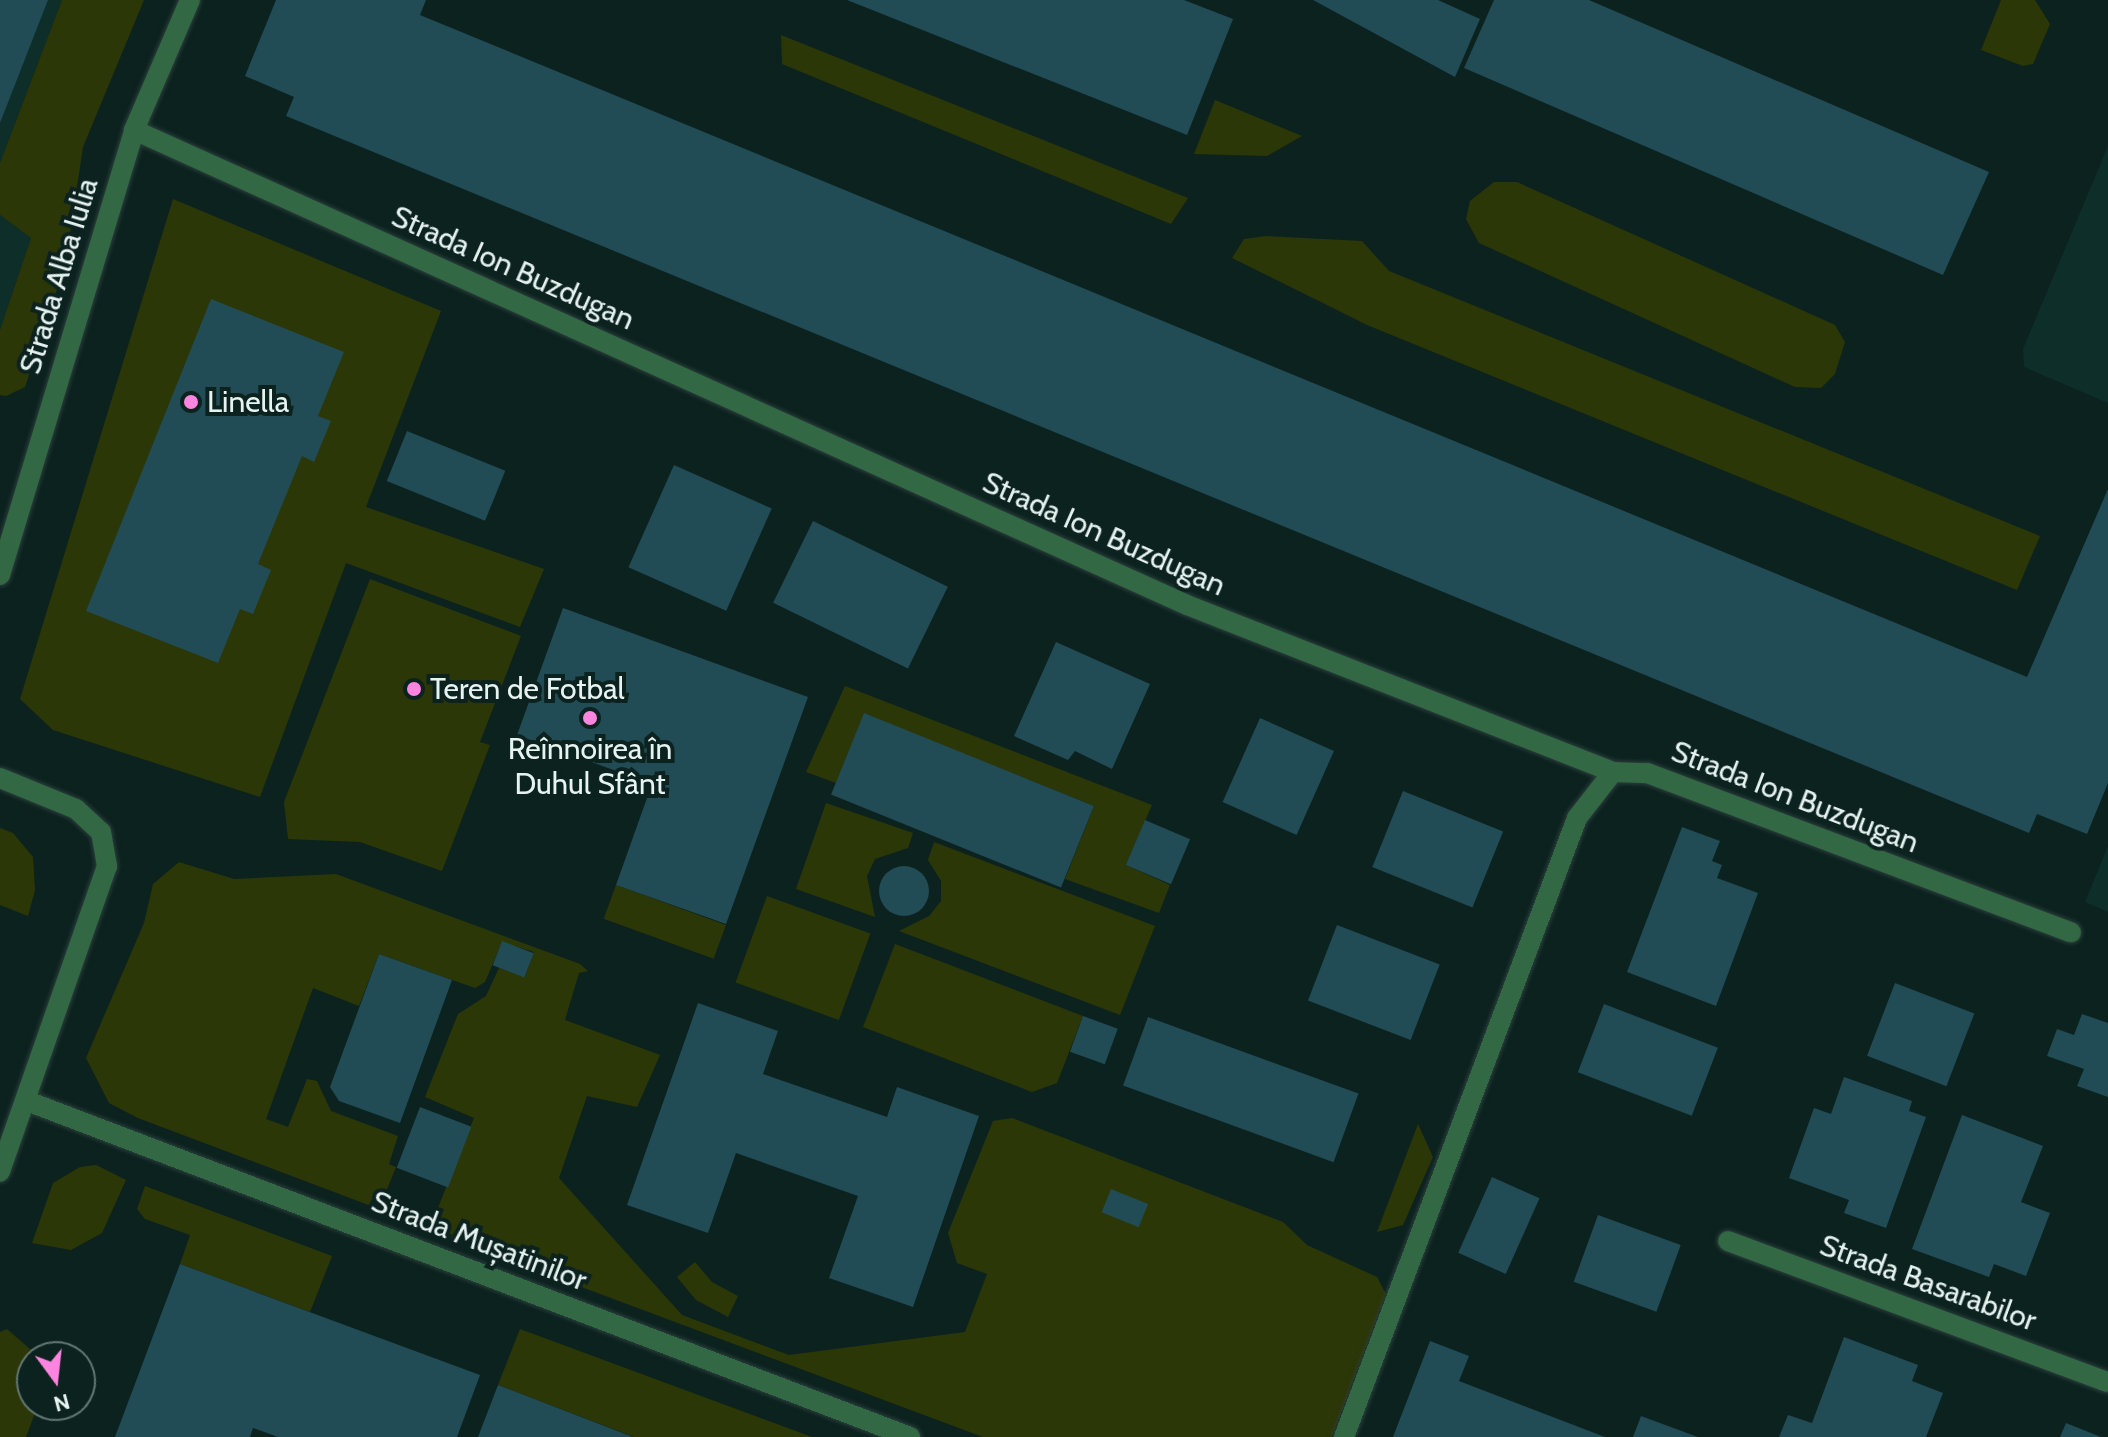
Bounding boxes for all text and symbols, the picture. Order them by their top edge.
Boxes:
street label: Strada Alba Iulia [12,174,106,378]
street label: Strada Ion Buzdugan [386,198,640,338]
place label: Linella [207,384,289,420]
marker: Linella [182,393,200,411]
street label: Strada Ion Buzdugan [977,464,1231,604]
place label: Teren de Fotbal [430,671,625,707]
marker: Teren de Fotbal [405,680,423,698]
marker: Reînnoirea în Duhul Sfânt [581,709,599,727]
place label: Reînnoirea în Duhul Sfânt [508,731,672,802]
street label: Strada Ion Buzdugan [1666,733,1924,861]
street label: Strada Mușatinilor [366,1183,592,1299]
street label: Strada Basarabilor [1815,1227,2041,1339]
north arrow [16,1341,96,1421]
text: N [51,1388,73,1418]

